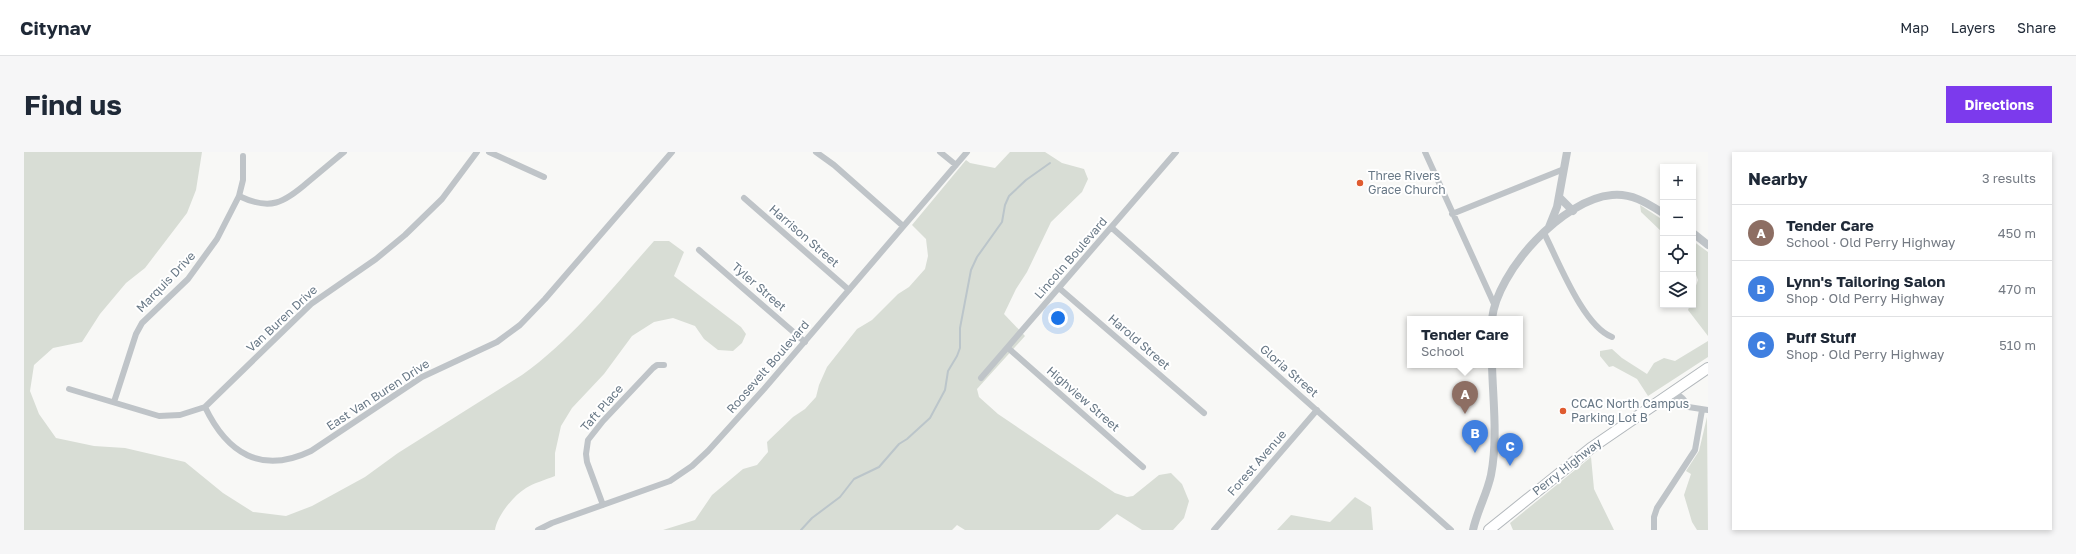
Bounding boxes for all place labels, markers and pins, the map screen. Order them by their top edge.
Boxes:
place label: Three Rivers Grace Church [1368,168,1446,197]
marker: Three Rivers Grace Church [1355,178,1365,188]
pin: A [1452,381,1478,414]
place label: CCAC North Campus Parking Lot B [1571,396,1689,425]
marker: CCAC North Campus Parking Lot B [1558,406,1568,416]
pin: B [1462,420,1488,453]
pin: C [1497,433,1523,466]

